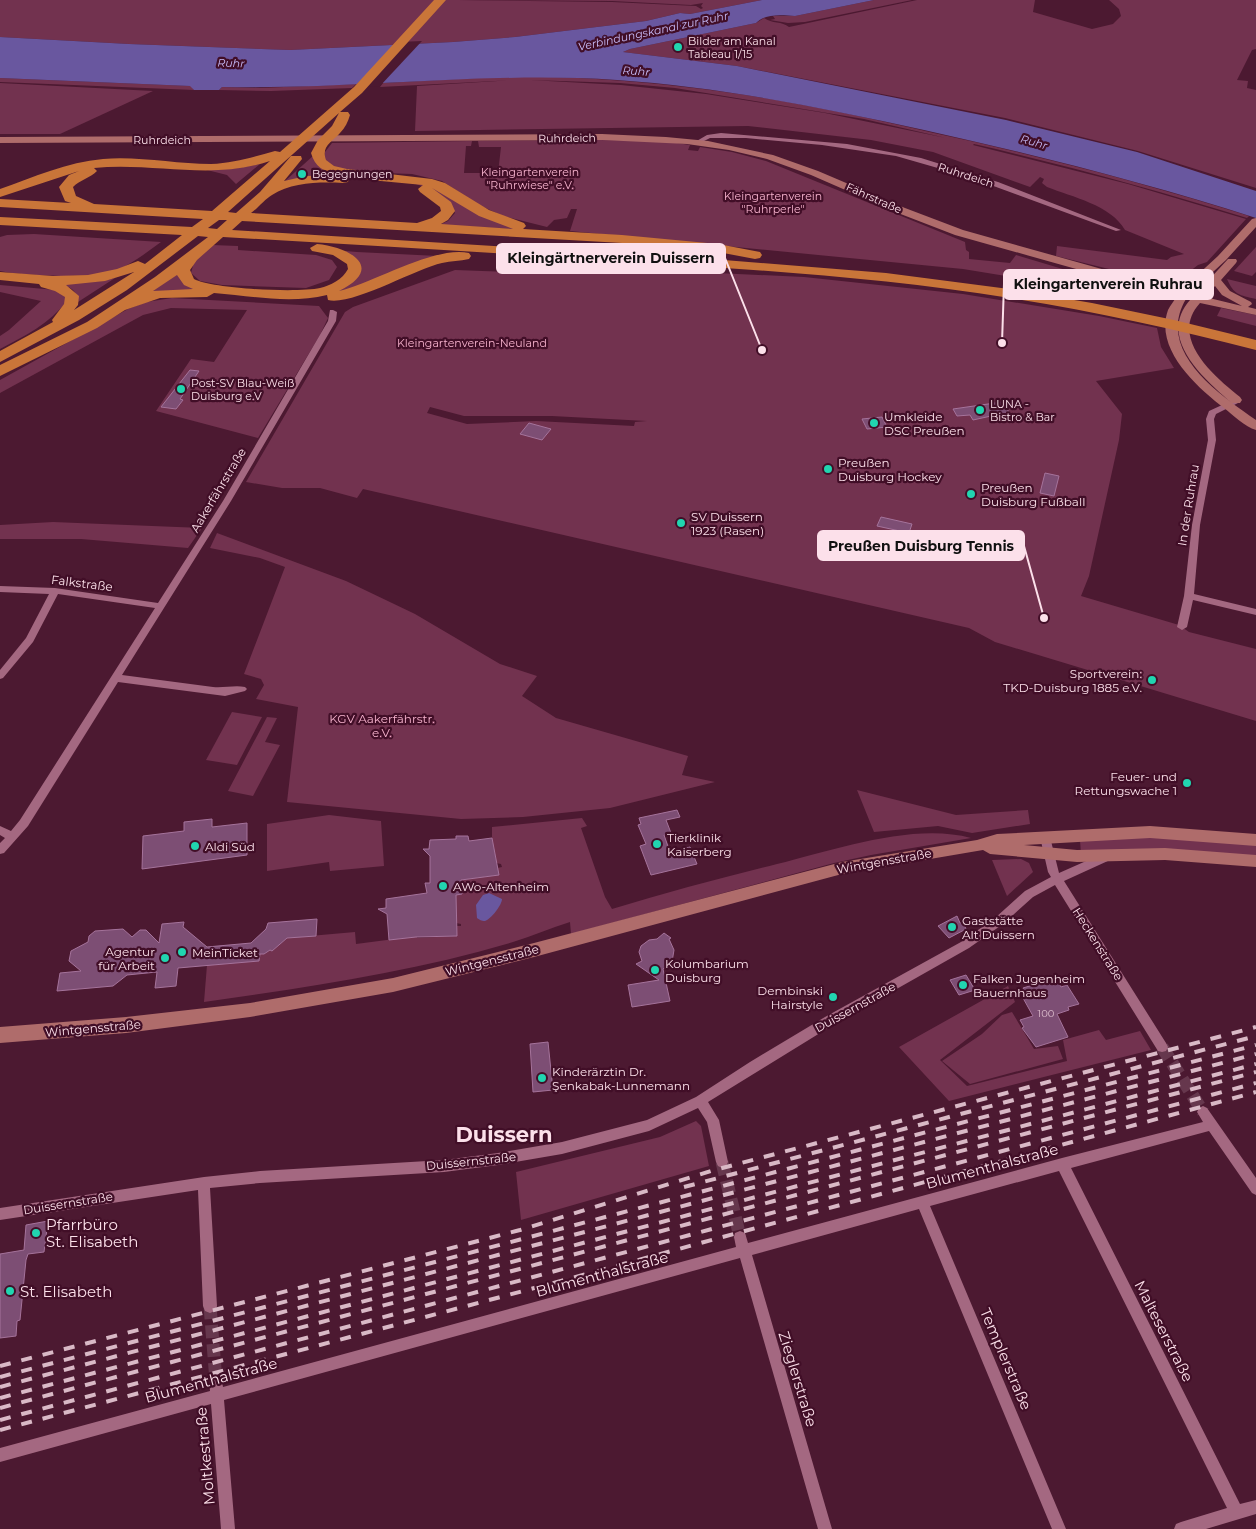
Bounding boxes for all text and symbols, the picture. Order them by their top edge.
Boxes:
water label: Verbindungskanal zur Ruhr [577,8,730,54]
place label: Bilder am Kanal Tableau 1/15 [688,34,776,61]
marker: Bilder am Kanal Tableau 1/15 [672,41,684,53]
water label: Ruhr [217,56,245,70]
water label: Ruhr [622,63,651,79]
street label: Ruhrdeich [538,130,596,146]
water label: Ruhr [1019,132,1050,153]
street label: Ruhrdeich [133,133,191,147]
street label: Ruhrdeich [936,159,996,191]
park label: Kleingartenverein "Ruhrwiese" e.V. [481,165,579,192]
place label: Begegnungen [312,167,393,181]
marker: Begegnungen [296,168,308,180]
street label: Fährstraße [844,180,904,217]
park label: Kleingartenverein "Ruhrperle" [724,189,822,216]
callout: Kleingärtnerverein Duissern [497,244,725,273]
text: Kleingärtnerverein Duissern [507,249,715,267]
callout: Kleingartenverein Ruhrau [1004,270,1213,299]
text: Kleingartenverein Ruhrau [1013,275,1203,293]
park label: Kleingartenverein-Neuland [397,336,547,350]
place label: Post-SV Blau-Weiß Duisburg e.V [191,376,294,403]
marker: Post-SV Blau-Weiß Duisburg e.V [175,383,187,395]
place label: LUNA - Bistro & Bar [990,397,1055,424]
marker: LUNA - Bistro & Bar [974,404,986,416]
place label: Umkleide DSC Preußen [884,409,965,438]
marker: Umkleide DSC Preußen [868,417,880,429]
street label: Aakerfährstraße [187,445,249,535]
place label: Preußen Duisburg Hockey [838,455,942,484]
marker: Preußen Duisburg Hockey [822,463,834,475]
street label: In der Ruhrau [1174,463,1202,547]
place label: Preußen Duisburg Fußball [981,480,1085,509]
marker: Preußen Duisburg Fußball [965,488,977,500]
place label: SV Duissern 1923 (Rasen) [691,509,764,538]
marker: SV Duissern 1923 (Rasen) [675,517,687,529]
callout: Preußen Duisburg Tennis [818,531,1024,560]
text: Preußen Duisburg Tennis [828,537,1015,555]
street label: Falkstraße [50,572,114,594]
place label: Sportverein: TKD-Duisburg 1885 e.V. [1003,666,1142,695]
marker: Sportverein: TKD-Duisburg 1885 e.V. [1146,674,1158,686]
park label: KGV Aakerfährstr. e.V. [329,711,435,740]
place label: Feuer- und Rettungswache 1 [1074,769,1177,798]
marker: Feuer- und Rettungswache 1 [1181,777,1193,789]
place label: Tierklinik Kaiserberg [667,830,732,859]
marker: Tierklinik Kaiserberg [651,838,663,850]
place label: Aldi Süd [205,839,255,854]
marker: Aldi Süd [189,840,201,852]
street label: Wintgensstraße [835,845,933,877]
place label: AWo-Altenheim [453,879,549,894]
marker: AWo-Altenheim [437,880,449,892]
street label: Heckenstraße [1070,905,1126,983]
place label: Gaststätte Alt Duissern [962,913,1035,942]
marker: Gaststätte Alt Duissern [946,921,958,933]
street label: Wintgensstraße [444,941,540,979]
place label: Agentur für Arbeit [98,944,155,973]
place label: MeinTicket [192,945,258,960]
marker: MeinTicket [176,946,188,958]
marker: Agentur für Arbeit [159,952,171,964]
place label: Kolumbarium Duisburg [665,956,749,985]
marker: Kolumbarium Duisburg [649,964,661,976]
place label: Falken Jugenheim Bauernhaus [973,971,1085,1000]
street label: Duissernstraße [812,979,898,1035]
marker: Falken Jugenheim Bauernhaus [957,979,969,991]
place label: Dembinski Hairstyle [757,983,823,1012]
marker: Dembinski Hairstyle [827,991,839,1003]
house number: 100 [1038,1007,1055,1020]
street label: Wintgensstraße [45,1016,141,1040]
place label: Kinderärztin Dr. Şenkabak-Lunnemann [552,1064,690,1093]
marker: Kinderärztin Dr. Şenkabak-Lunnemann [536,1072,548,1084]
district label: Duissern [455,1122,553,1147]
street label: Blumenthalstraße [924,1139,1060,1193]
street label: Duissernstraße [425,1149,517,1173]
street label: Duissernstraße [22,1189,114,1217]
place label: Pfarrbüro St. Elisabeth [46,1215,138,1251]
marker: Pfarrbüro St. Elisabeth [30,1227,42,1239]
street label: Blumenthalstraße [534,1247,670,1301]
street label: Malteserstraße [1130,1277,1198,1385]
place label: St. Elisabeth [20,1282,112,1301]
marker: St. Elisabeth [4,1285,16,1297]
street label: Templerstraße [976,1305,1036,1413]
street label: Zieglerstraße [774,1329,822,1429]
street label: Blumenthalstraße [143,1353,279,1407]
street label: Moltkestraße [191,1406,219,1506]

